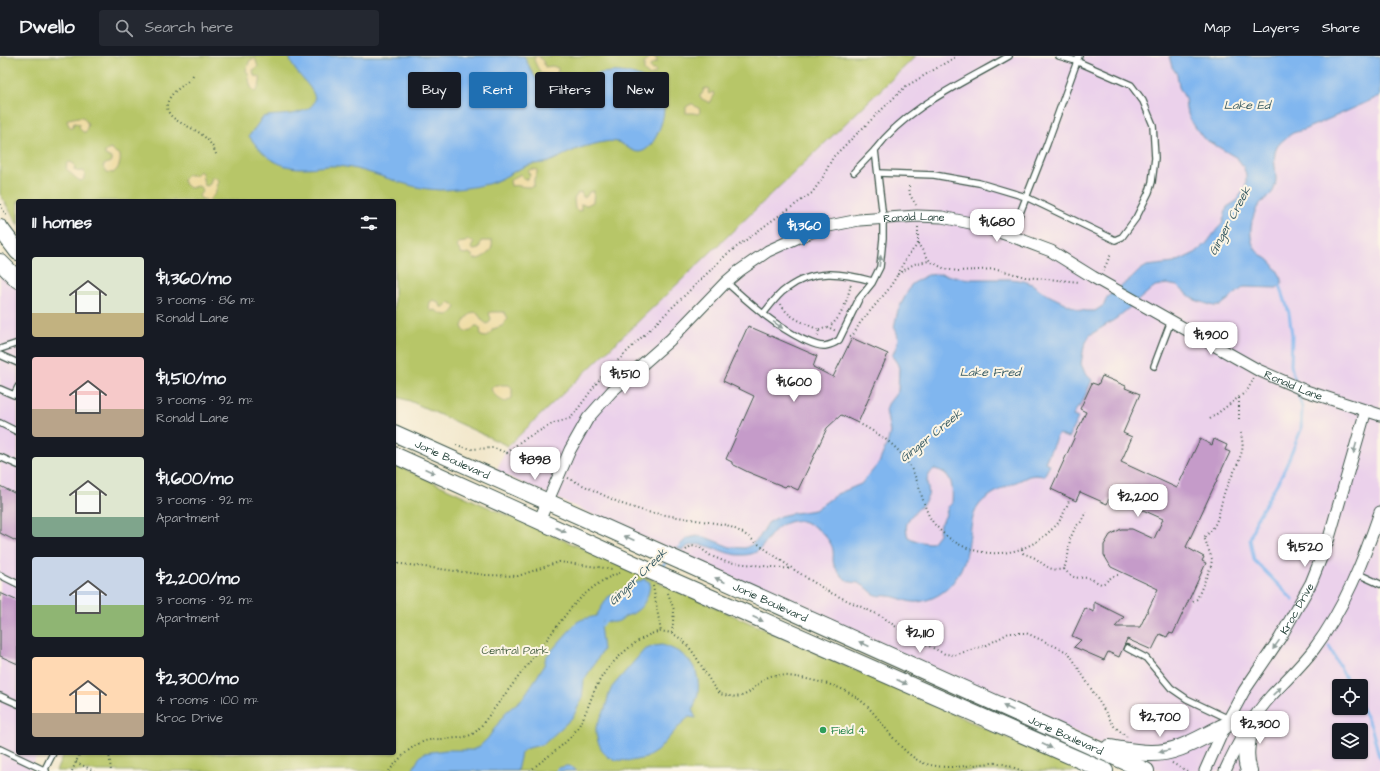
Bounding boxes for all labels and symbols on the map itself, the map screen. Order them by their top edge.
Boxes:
water label: Lake Ed [1224,97,1273,114]
water label: Ginger Creek [1205,183,1256,259]
street label: Ronald Lane [883,208,945,226]
pin: $1,680 [964,209,1030,243]
pin: $1,360 [771,213,837,247]
one-way arrow [877,255,883,267]
one-way arrow [772,321,783,329]
pin: $1,900 [1178,322,1244,356]
pin: $1,510 [592,361,658,395]
water label: Lake Fred [960,364,1023,381]
street label: Ronald Lane [1262,366,1325,403]
pin: $1,600 [761,369,827,403]
water label: Ginger Creek [896,405,967,467]
street label: Jorie Boulevard [413,436,493,483]
one-way arrow [1352,442,1358,454]
pin: $898 [511,447,559,481]
one-way arrow [424,468,435,474]
pin: $2,200 [1105,484,1171,518]
one-way arrow [555,528,567,534]
pin: $1,520 [1272,534,1338,568]
one-way arrow [623,535,634,541]
water label: Ginger Creek [605,544,672,610]
one-way arrow [714,576,726,583]
street label: Jorie Boulevard [731,578,811,625]
street label: Kroc Drive [1276,580,1317,637]
one-way arrow [752,616,764,622]
pin: $2,110 [887,620,953,654]
one-way arrow [1272,639,1279,651]
one-way arrow [859,641,870,647]
park label: Central Park [482,643,549,658]
one-way arrow [897,679,908,685]
one-way arrow [1272,686,1282,696]
pin: $2,700 [1127,704,1193,738]
one-way arrow [1002,705,1014,711]
pin: $2,300 [1227,711,1293,745]
street label: Jorie Boulevard [1026,712,1106,758]
place label: Field 4 [831,723,866,738]
marker: Field 4 [818,725,828,735]
one-way arrow [1041,742,1053,749]
one-way arrow [1158,749,1170,755]

